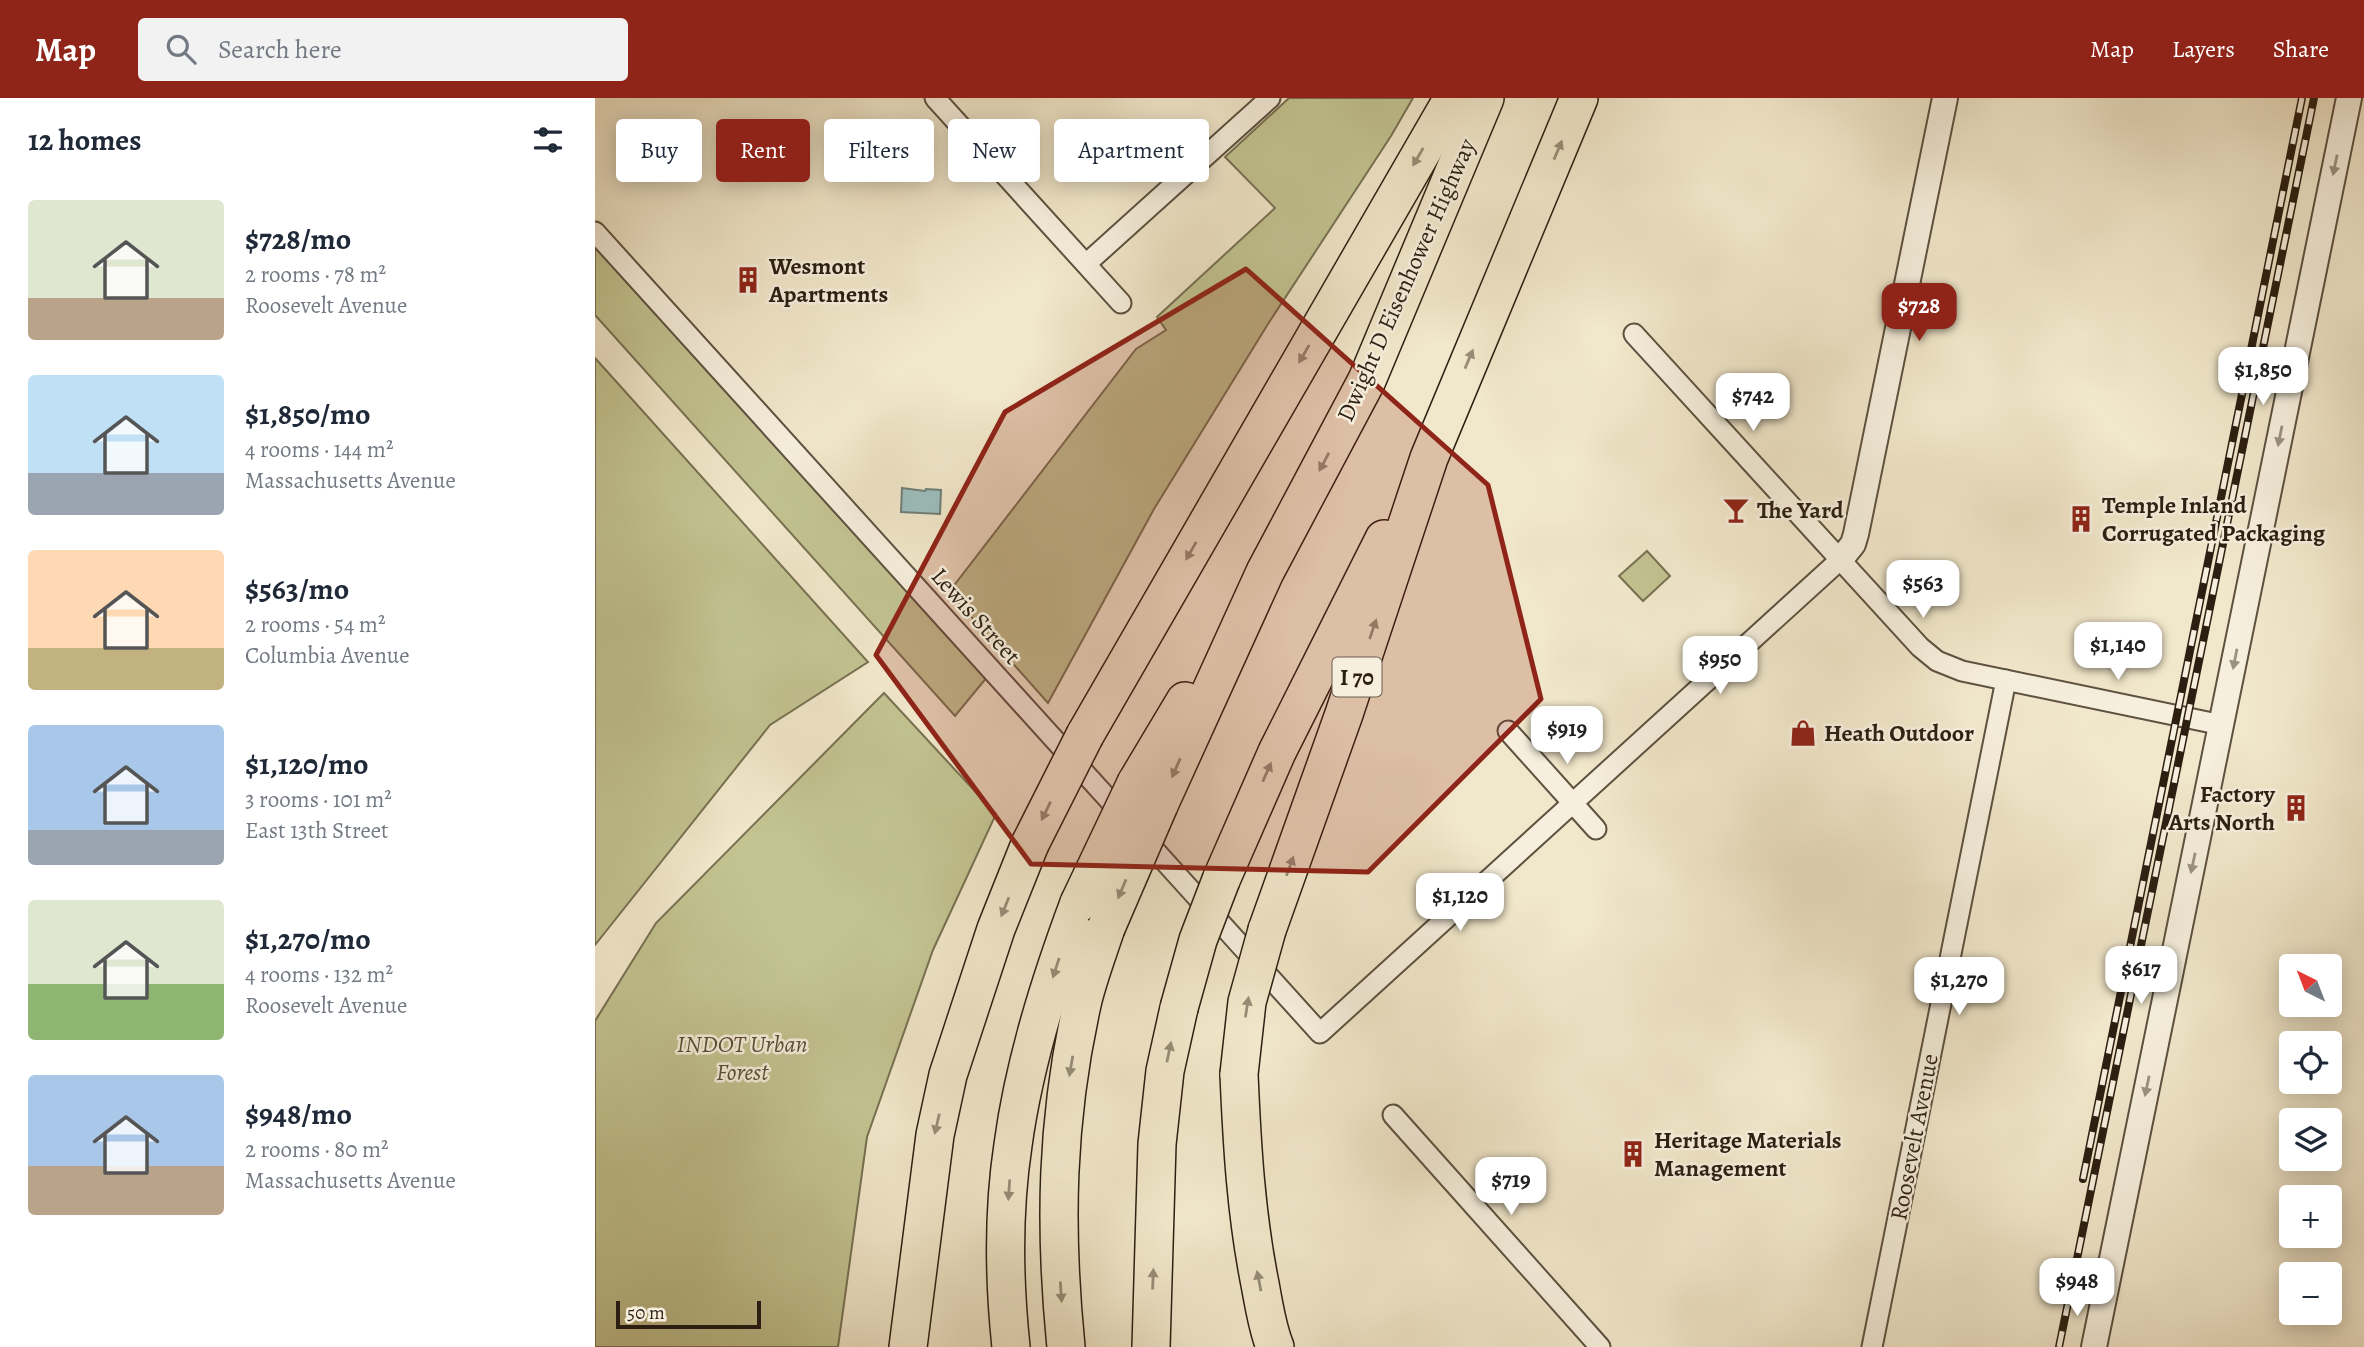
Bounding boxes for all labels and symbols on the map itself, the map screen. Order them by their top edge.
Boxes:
street label: Dwight D Eisenhower Highway [1329,133,1483,426]
one-way arrow [1552,139,1563,160]
one-way arrow [1412,147,1424,166]
one-way arrow [2330,154,2341,176]
place label: Wesmont Apartments [768,250,888,310]
building icon: Wesmont Apartments [733,265,763,295]
pin: $728 [1878,284,1960,343]
one-way arrow [1298,344,1310,363]
pin: $1,850 [2206,348,2320,407]
one-way arrow [1464,349,1475,370]
pin: $742 [1712,374,1794,433]
one-way arrow [2275,425,2286,447]
one-way arrow [1318,452,1329,472]
place label: Temple Inland Corrugated Packaging [2102,489,2326,549]
place label: The Yard [1757,494,1844,526]
bar icon: The Yard [1721,495,1751,525]
building icon: Temple Inland Corrugated Packaging [2066,504,2096,534]
one-way arrow [1185,541,1197,561]
pin: $563 [1882,560,1964,620]
street label: Lewis Street [924,561,1028,671]
one-way arrow [1368,618,1379,639]
pin: $1,140 [2061,622,2175,682]
pin: $950 [1679,636,1761,696]
one-way arrow [2230,648,2241,670]
road number: I 70 [1333,657,1381,696]
pin: $919 [1526,706,1608,766]
place label: Heath Outdoor [1824,717,1974,749]
shop icon: Heath Outdoor [1788,718,1818,748]
one-way arrow [1170,758,1182,778]
one-way arrow [1262,762,1273,783]
place label: Factory Arts North [2167,778,2276,838]
building icon: Factory Arts North [2281,793,2311,823]
one-way arrow [1041,801,1052,821]
one-way arrow [2188,852,2199,874]
one-way arrow [1285,856,1296,877]
pin: $1,120 [1403,874,1517,933]
one-way arrow [1117,879,1128,900]
one-way arrow [999,896,1010,917]
pin: $617 [2100,946,2182,1006]
north arrow [2279,954,2341,1017]
one-way arrow [1050,957,1061,978]
pin: $1,270 [1902,958,2016,1017]
one-way arrow [1242,996,1253,1018]
park label: INDOT Urban Forest [677,1028,807,1088]
one-way arrow [1164,1041,1175,1063]
street label: Roosevelt Avenue [1882,1051,1946,1223]
one-way arrow [1065,1055,1076,1077]
one-way arrow [2142,1075,2153,1097]
one-way arrow [931,1113,942,1135]
place label: Heritage Materials Management [1654,1124,1842,1184]
building icon: Heritage Materials Management [1618,1139,1648,1169]
pin: $719 [1470,1158,1552,1217]
one-way arrow [1003,1179,1014,1201]
pin: $948 [2036,1258,2118,1318]
one-way arrow [1147,1268,1159,1290]
one-way arrow [1253,1270,1264,1292]
one-way arrow [1056,1281,1067,1303]
scale bar [616,1298,761,1330]

